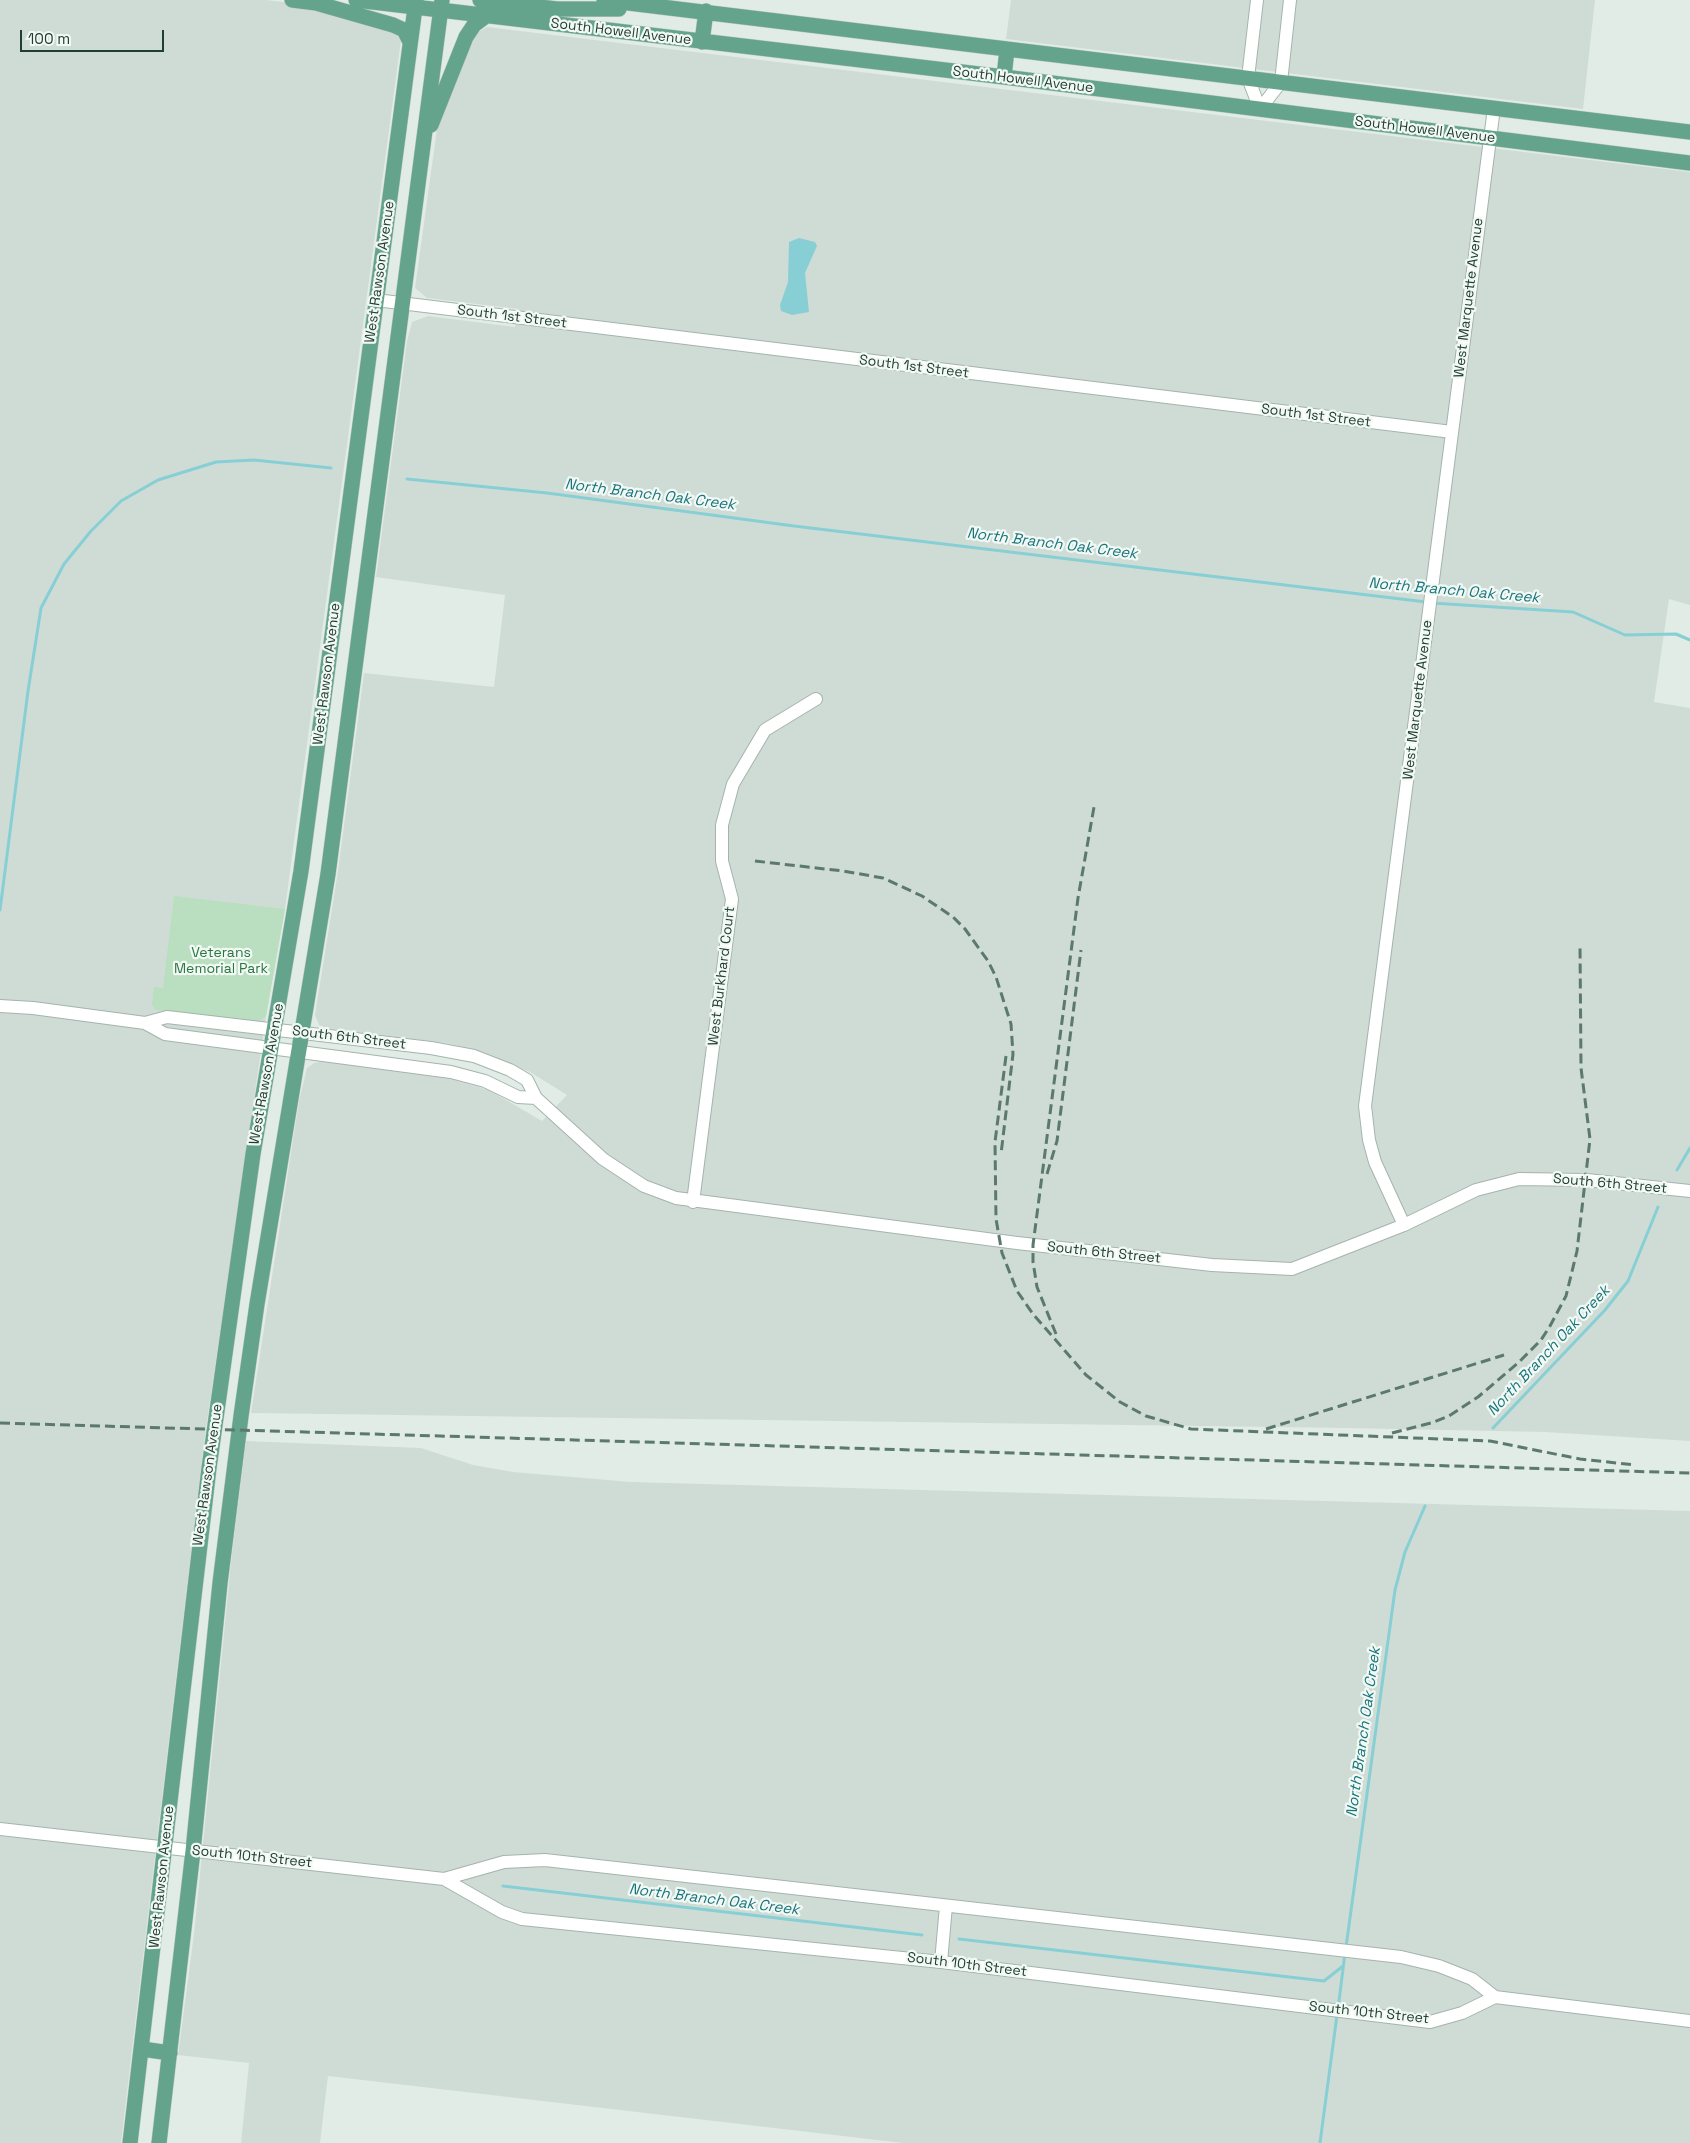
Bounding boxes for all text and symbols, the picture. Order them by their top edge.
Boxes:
street label: South Howell Avenue [550,15,692,49]
scale bar [22,20,166,52]
text: 100 m [28,29,70,48]
street label: South Howell Avenue [952,63,1094,97]
street label: South Howell Avenue [1354,113,1496,147]
street label: West Rawson Avenue [362,200,398,344]
street label: West Marquette Avenue [1451,217,1487,379]
street label: South 1st Street [456,302,568,332]
street label: South 1st Street [858,352,970,382]
street label: South 1st Street [1260,401,1372,431]
water label: North Branch Oak Creek [564,476,736,514]
water label: North Branch Oak Creek [966,525,1138,563]
water label: North Branch Oak Creek [1368,575,1540,607]
street label: West Rawson Avenue [310,602,344,746]
street label: West Marquette Avenue [1400,619,1436,781]
street label: West Burkhard Court [705,905,739,1047]
park label: Veterans Memorial Park [174,945,268,978]
street label: West Rawson Avenue [246,1002,288,1146]
street label: South 6th Street [291,1023,407,1053]
street label: South 6th Street [1552,1171,1668,1197]
street label: South 6th Street [1046,1239,1162,1267]
water label: North Branch Oak Creek [1484,1282,1614,1420]
street label: West Rawson Avenue [190,1403,226,1547]
water label: North Branch Oak Creek [1343,1646,1385,1818]
street label: West Rawson Avenue [146,1805,178,1949]
street label: South 10th Street [191,1842,313,1872]
water label: North Branch Oak Creek [628,1881,800,1919]
street label: South 10th Street [906,1949,1028,1981]
street label: South 10th Street [1308,1998,1430,2028]

